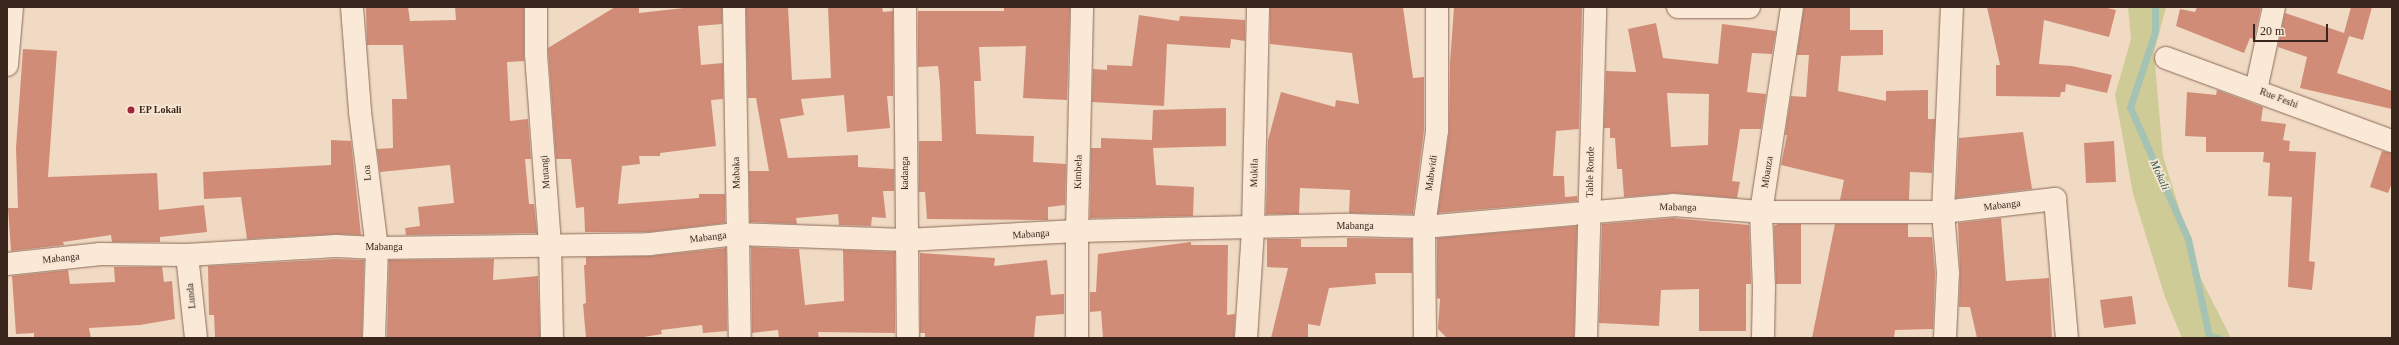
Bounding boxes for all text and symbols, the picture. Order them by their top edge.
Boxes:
scale bar [2255,16,2330,42]
text: 20 m [2260,24,2284,38]
street label: Rue Feshi [2258,85,2300,111]
place label: EP Lokali [139,104,182,116]
marker: EP Lokali [126,105,136,115]
street label: Table Ronde [1584,147,1596,197]
street label: Mabwidi [1423,154,1439,192]
street label: Mutangi [538,155,552,189]
street label: Kimbela [1072,155,1084,189]
street label: Mbanza [1759,155,1775,189]
street label: kadanga [899,156,911,190]
street label: Mabaka [730,157,742,189]
street label: Mukila [1248,158,1260,188]
water label: Mokali [2148,158,2172,192]
street label: Loa [360,165,374,181]
street label: Mabanga [1983,197,2021,213]
street label: Mabanga [1659,201,1697,213]
street label: Mabanga [1336,220,1374,232]
street label: Mabanga [1012,227,1050,241]
street label: Mabanga [689,229,727,245]
street label: Mabanga [365,241,403,253]
street label: Mabanga [42,250,80,266]
street label: Lunda [184,283,198,309]

